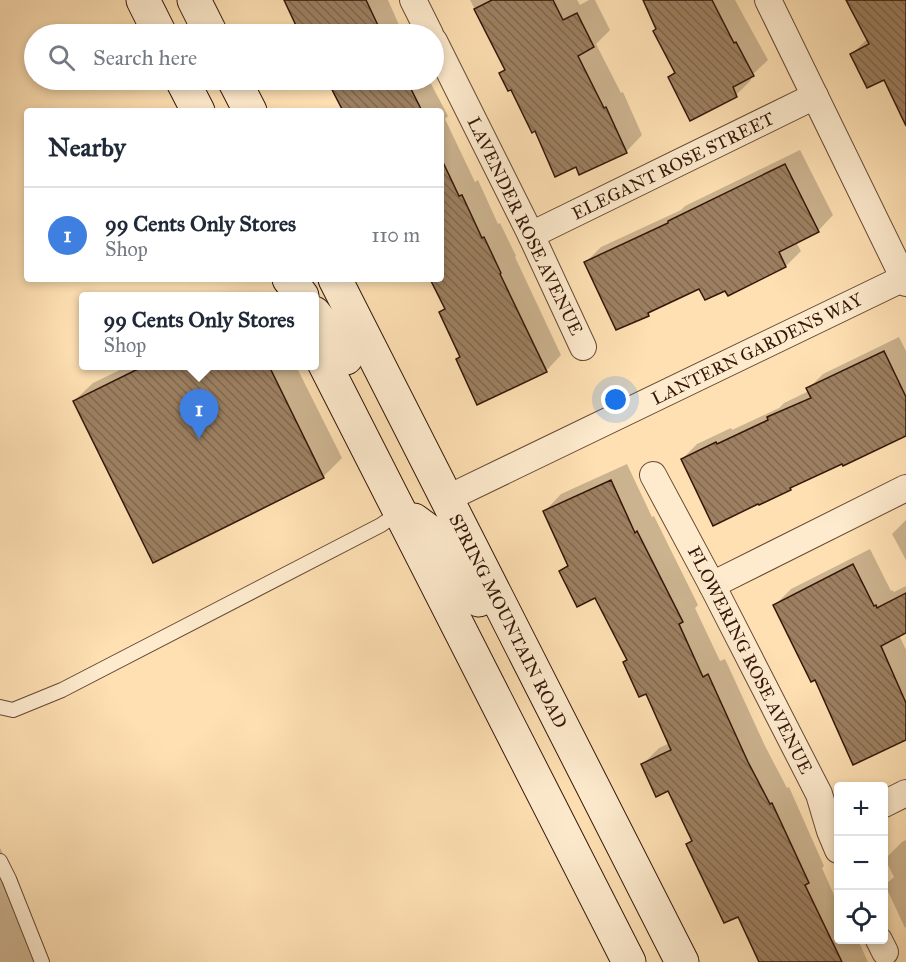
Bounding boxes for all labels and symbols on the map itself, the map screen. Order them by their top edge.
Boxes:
street label: ELEGANT ROSE STREET [568,107,778,225]
street label: LAVENDER ROSE AVENUE [462,113,588,339]
street label: LANTERN GARDENS WAY [648,288,867,410]
your location [601,385,630,414]
pin: 1 [180,390,218,439]
street label: SPRING MOUNTAIN ROAD [444,510,572,732]
street label: FLOWERING ROSE AVENUE [683,542,817,778]

